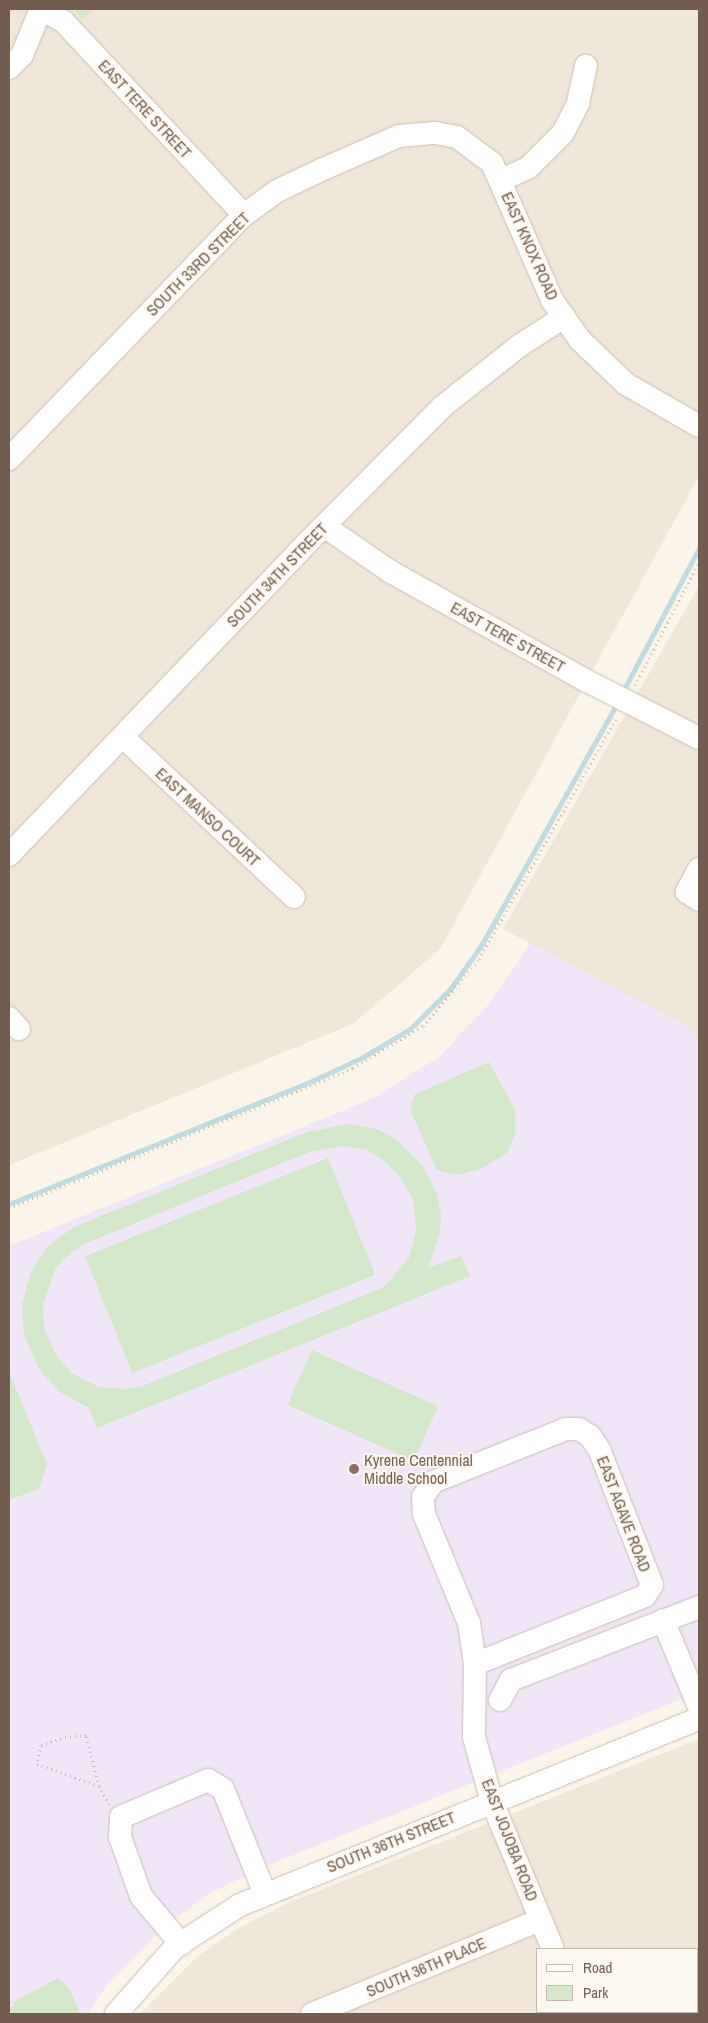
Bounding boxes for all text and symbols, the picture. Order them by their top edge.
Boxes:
street label: EAST TERE STREET [94,56,196,162]
street label: EAST KNOX ROAD [498,189,562,303]
street label: SOUTH 33RD STREET [142,208,254,320]
street label: SOUTH 34TH STREET [222,519,332,631]
street label: EAST TERE STREET [447,597,569,677]
street label: EAST MANSO COURT [152,764,264,870]
place label: Kyrene Centennial Middle School [364,1450,473,1488]
street label: EAST AGAVE ROAD [593,1453,655,1575]
marker: Kyrene Centennial Middle School [348,1463,360,1475]
street label: EAST JOJOBA ROAD [478,1776,542,1904]
street label: SOUTH 36TH STREET [324,1807,458,1877]
street label: SOUTH 36TH PLACE [363,1933,489,2001]
legend [536,1948,698,2013]
text: Road [583,1957,612,1978]
text: Park [583,1982,608,2003]

